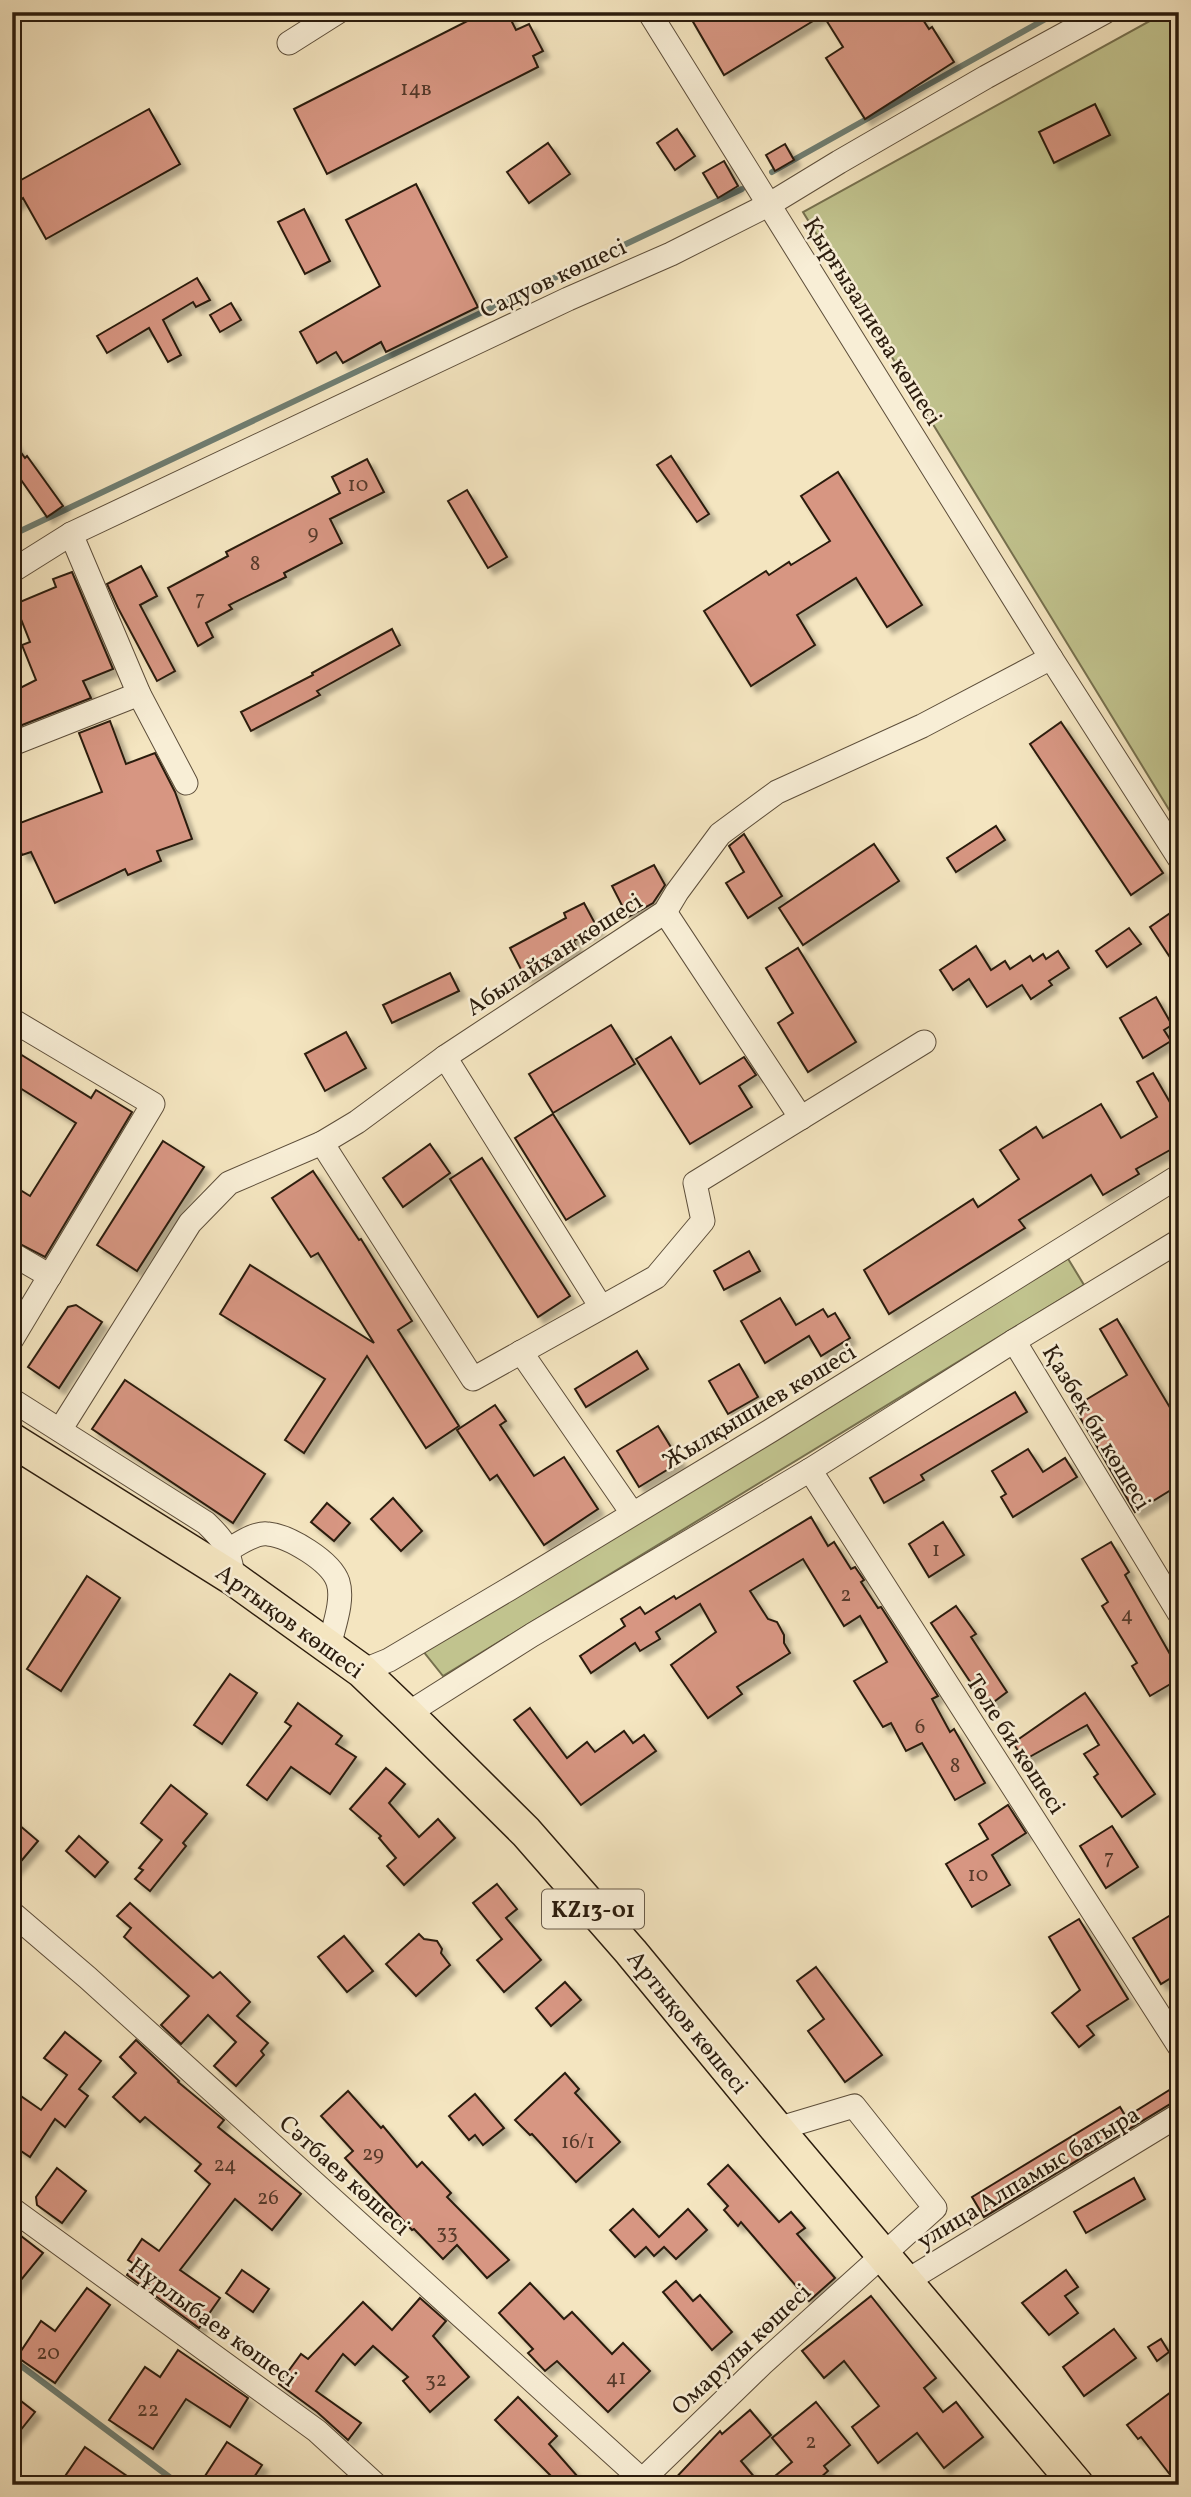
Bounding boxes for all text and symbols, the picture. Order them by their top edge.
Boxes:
house number: 14в [400,75,432,104]
street label: Қырғызалиева көшесі [793,211,949,433]
street label: Садуов көшесі [475,231,633,329]
house number: 10 [348,471,368,500]
house number: 9 [308,519,319,548]
house number: 8 [250,550,260,579]
house number: 7 [195,585,205,614]
street label: Абылайхан көшесі [460,886,650,1026]
street label: Жылқышиев көшесі [657,1336,863,1479]
street label: Қазбек би көшесі [1032,1339,1158,1517]
house number: 1 [932,1536,940,1565]
street label: Артықов көшесі [208,1557,370,1688]
house number: 2 [840,1581,852,1610]
house number: 4 [1121,1601,1133,1630]
street label: Төле би көшесі [956,1668,1072,1822]
house number: 6 [915,1713,925,1742]
house number: 8 [950,1752,960,1781]
house number: 7 [1104,1844,1114,1873]
house number: 10 [968,1861,988,1890]
road number: KZ13-01 [542,1890,644,1928]
street label: Артықов көшесі [618,1944,755,2102]
street label: улица Алпамыс батыра [911,2099,1147,2259]
street label: Сәтбаев көшесі [270,2108,417,2245]
house number: 16/1 [561,2128,595,2157]
house number: 29 [362,2140,384,2169]
house number: 24 [213,2151,237,2180]
house number: 26 [257,2184,279,2213]
house number: 33 [436,2218,458,2247]
street label: Нұрлыбаев көшесі [120,2251,303,2397]
street label: Омарулы көшесі [665,2277,820,2424]
house number: 20 [36,2339,60,2368]
house number: 41 [606,2364,626,2393]
house number: 32 [425,2366,447,2395]
house number: 22 [137,2396,159,2425]
house number: 2 [805,2428,817,2457]

